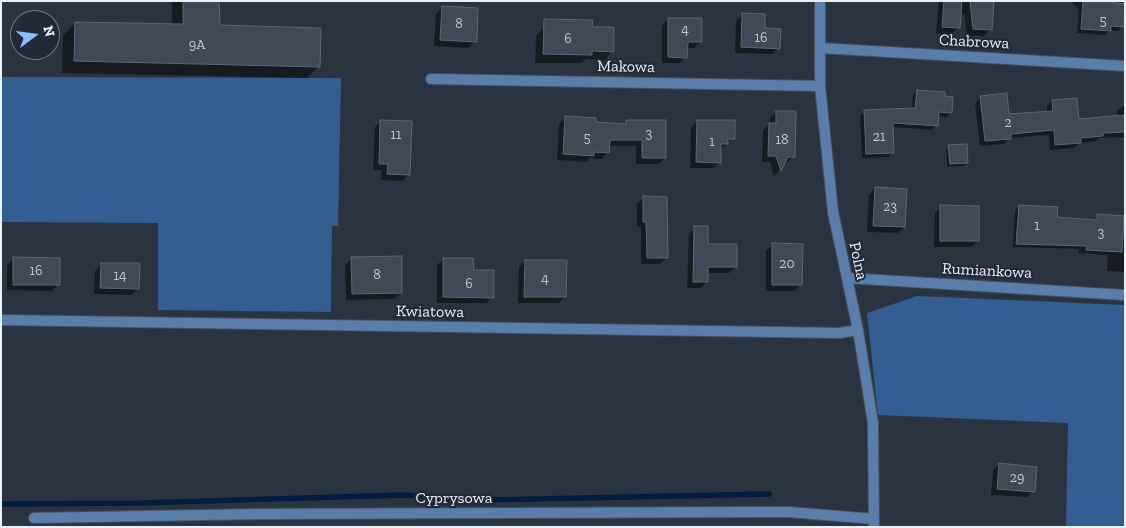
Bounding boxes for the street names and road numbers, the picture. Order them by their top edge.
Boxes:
street label: Chabrowa [938,31,1010,53]
street label: Makowa [597,57,655,77]
street label: Polna [845,240,871,282]
street label: Rumiankowa [942,259,1032,283]
street label: Kwiatowa [396,302,464,322]
street label: Cyprysowa [415,488,493,508]

